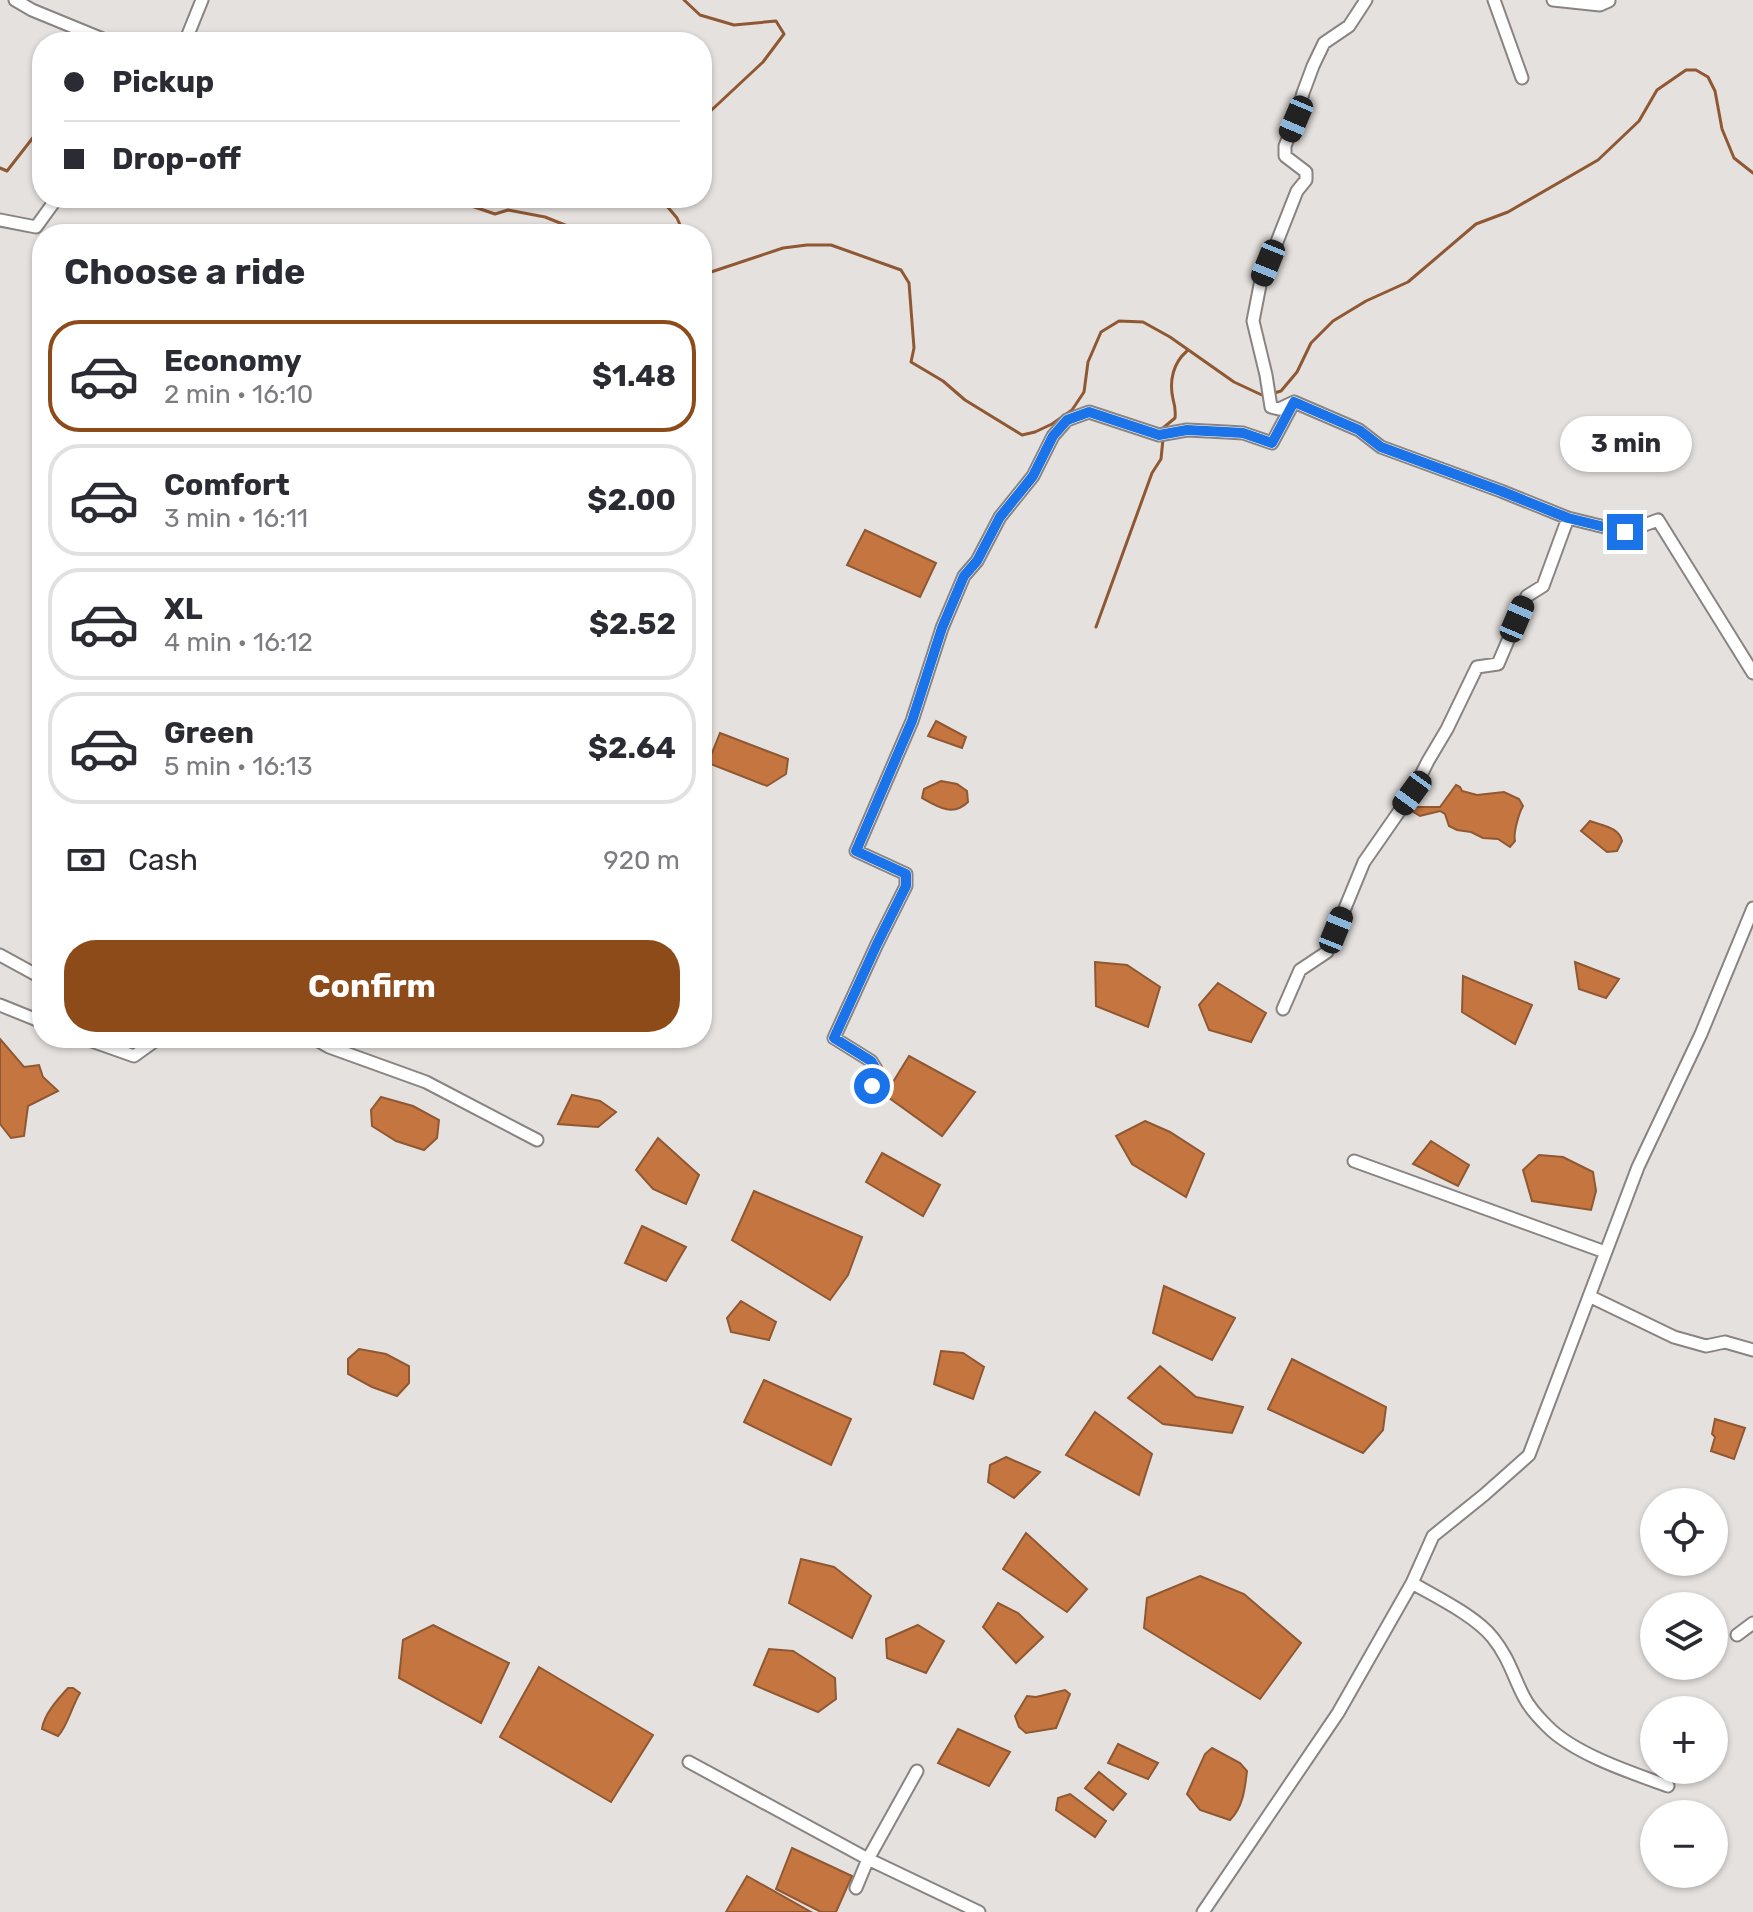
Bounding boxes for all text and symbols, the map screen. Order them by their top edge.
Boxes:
text: Pickup [112,64,214,100]
car [1276,92,1316,146]
text: Drop-off [112,141,241,177]
car [1248,236,1288,290]
text: Choose a ride [64,250,305,293]
icon: car [68,340,140,412]
text: Economy [164,343,302,379]
text: $1.48 [592,358,676,394]
text: 2 min · 16:10 [164,379,313,410]
callout: 3 min [1559,416,1691,472]
text: 3 min [1591,428,1661,459]
icon: car [68,464,140,536]
text: Comfort [164,467,290,503]
text: $2.00 [587,482,676,518]
text: 3 min · 16:11 [164,503,308,534]
route end [1607,514,1643,550]
icon: car [68,588,140,660]
text: XL [164,591,203,627]
car [1497,592,1537,646]
text: $2.52 [589,606,676,642]
text: 4 min · 16:12 [164,627,313,658]
icon: car [68,712,140,784]
text: Green [164,715,254,751]
text: $2.64 [588,730,676,766]
text: 5 min · 16:13 [164,751,313,782]
car [1388,767,1436,819]
icon: cash [64,838,108,882]
text: Cash [128,842,198,878]
text: 920 m [603,845,680,876]
car [1316,903,1356,957]
button: Confirm [64,940,680,1032]
route start [854,1068,890,1104]
map controls [1640,1488,1728,1888]
button: locate [1640,1488,1728,1576]
button: layers [1640,1592,1728,1680]
button: + [1640,1696,1728,1784]
button: − [1640,1800,1728,1888]

